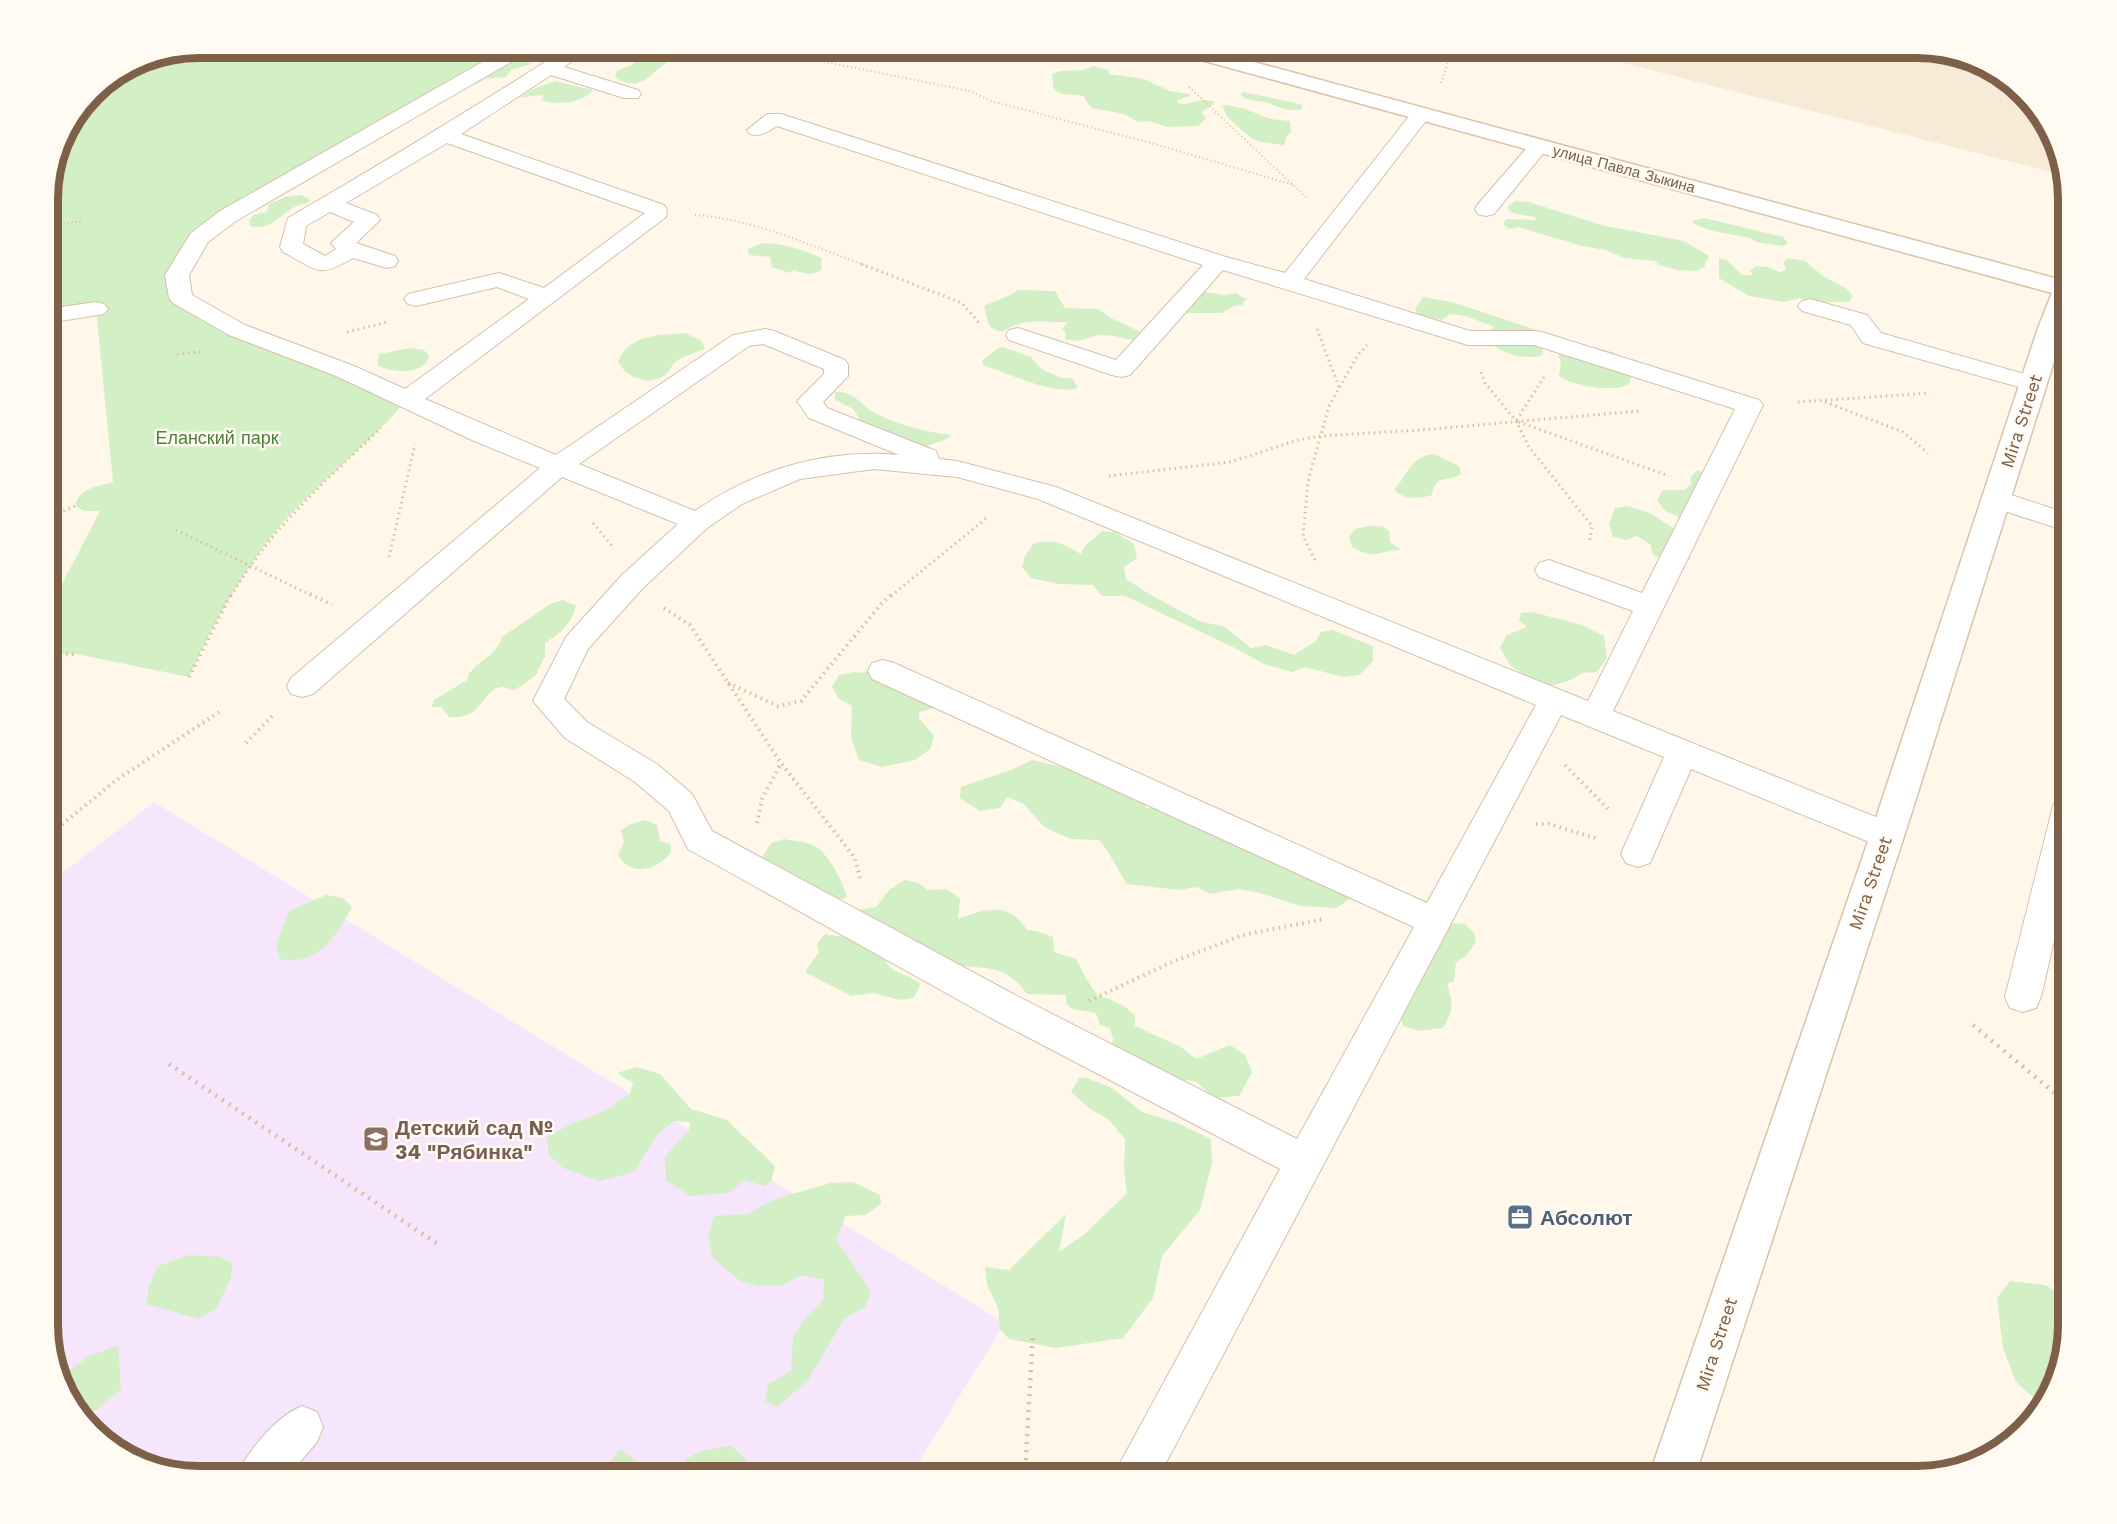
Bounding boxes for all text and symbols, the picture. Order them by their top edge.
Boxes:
street label: улица Павла Зыкина [1551,141,1698,197]
street label: Mira Street [1996,371,2046,471]
park label: Еланский парк [155,427,279,448]
street label: Mira Street [1844,833,1896,932]
place label: Детский сад № 34 "Рябинка" [395,1115,553,1164]
school or university icon: Детский сад № 34 "Рябинка" [361,1124,391,1154]
office icon: Абсолют [1505,1202,1535,1232]
place label: Абсолют [1540,1205,1633,1230]
street label: Mira Street [1691,1294,1741,1394]

